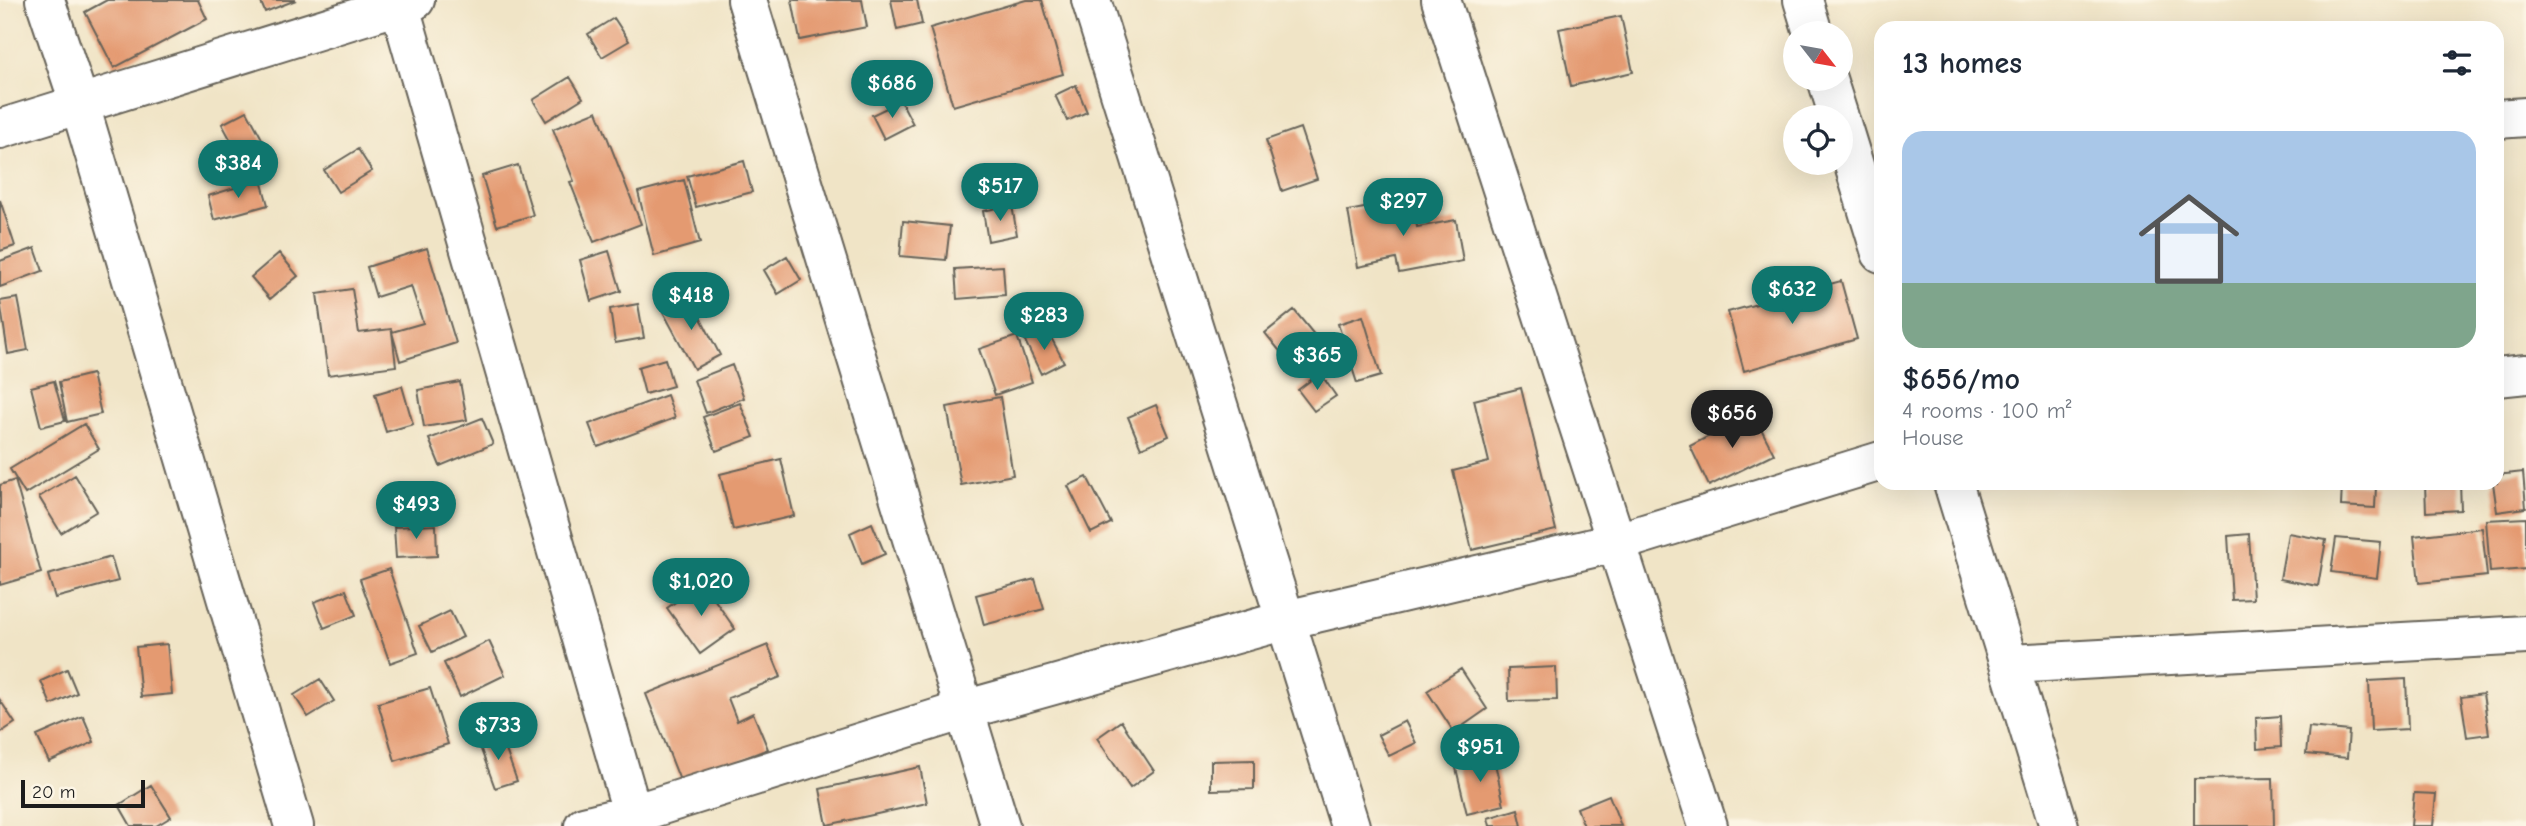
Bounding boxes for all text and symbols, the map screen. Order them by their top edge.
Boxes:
north arrow [1783,21,1853,91]
map controls [1783,21,1853,175]
icon: filters [2438,44,2476,82]
text: 13 homes [1902,46,2022,81]
pin: $686 [851,60,933,120]
text: $686 [867,69,917,96]
button: locate [1783,105,1853,175]
pin: $384 [197,140,279,200]
text: $384 [214,149,262,176]
pin: $517 [959,164,1041,223]
text: $517 [977,172,1023,199]
icon: home [2126,176,2252,302]
pin: $297 [1362,178,1444,238]
text: $297 [1379,187,1427,214]
pin: $632 [1751,266,1833,326]
pin: $418 [650,272,732,332]
text: $632 [1768,275,1816,302]
text: $418 [668,281,714,308]
pin: $283 [1003,292,1085,352]
text: $283 [1020,301,1068,328]
pin: $365 [1276,332,1358,392]
text: $365 [1292,341,1342,368]
text: $656/mo [1902,362,2020,397]
pin: $656 [1691,391,1773,450]
text: 4 rooms · 100 m² [1902,397,2071,424]
text: $656 [1707,399,1757,426]
text: House [1902,424,1964,451]
pin: $493 [375,482,457,541]
text: $493 [392,490,440,517]
pin: $1,020 [644,558,758,618]
text: $1,020 [668,567,734,594]
pin: $733 [457,702,539,762]
text: $733 [475,711,521,738]
pin: $951 [1439,724,1521,784]
text: $951 [1456,733,1504,760]
scale bar [21,777,145,809]
text: 20 m [32,781,76,803]

